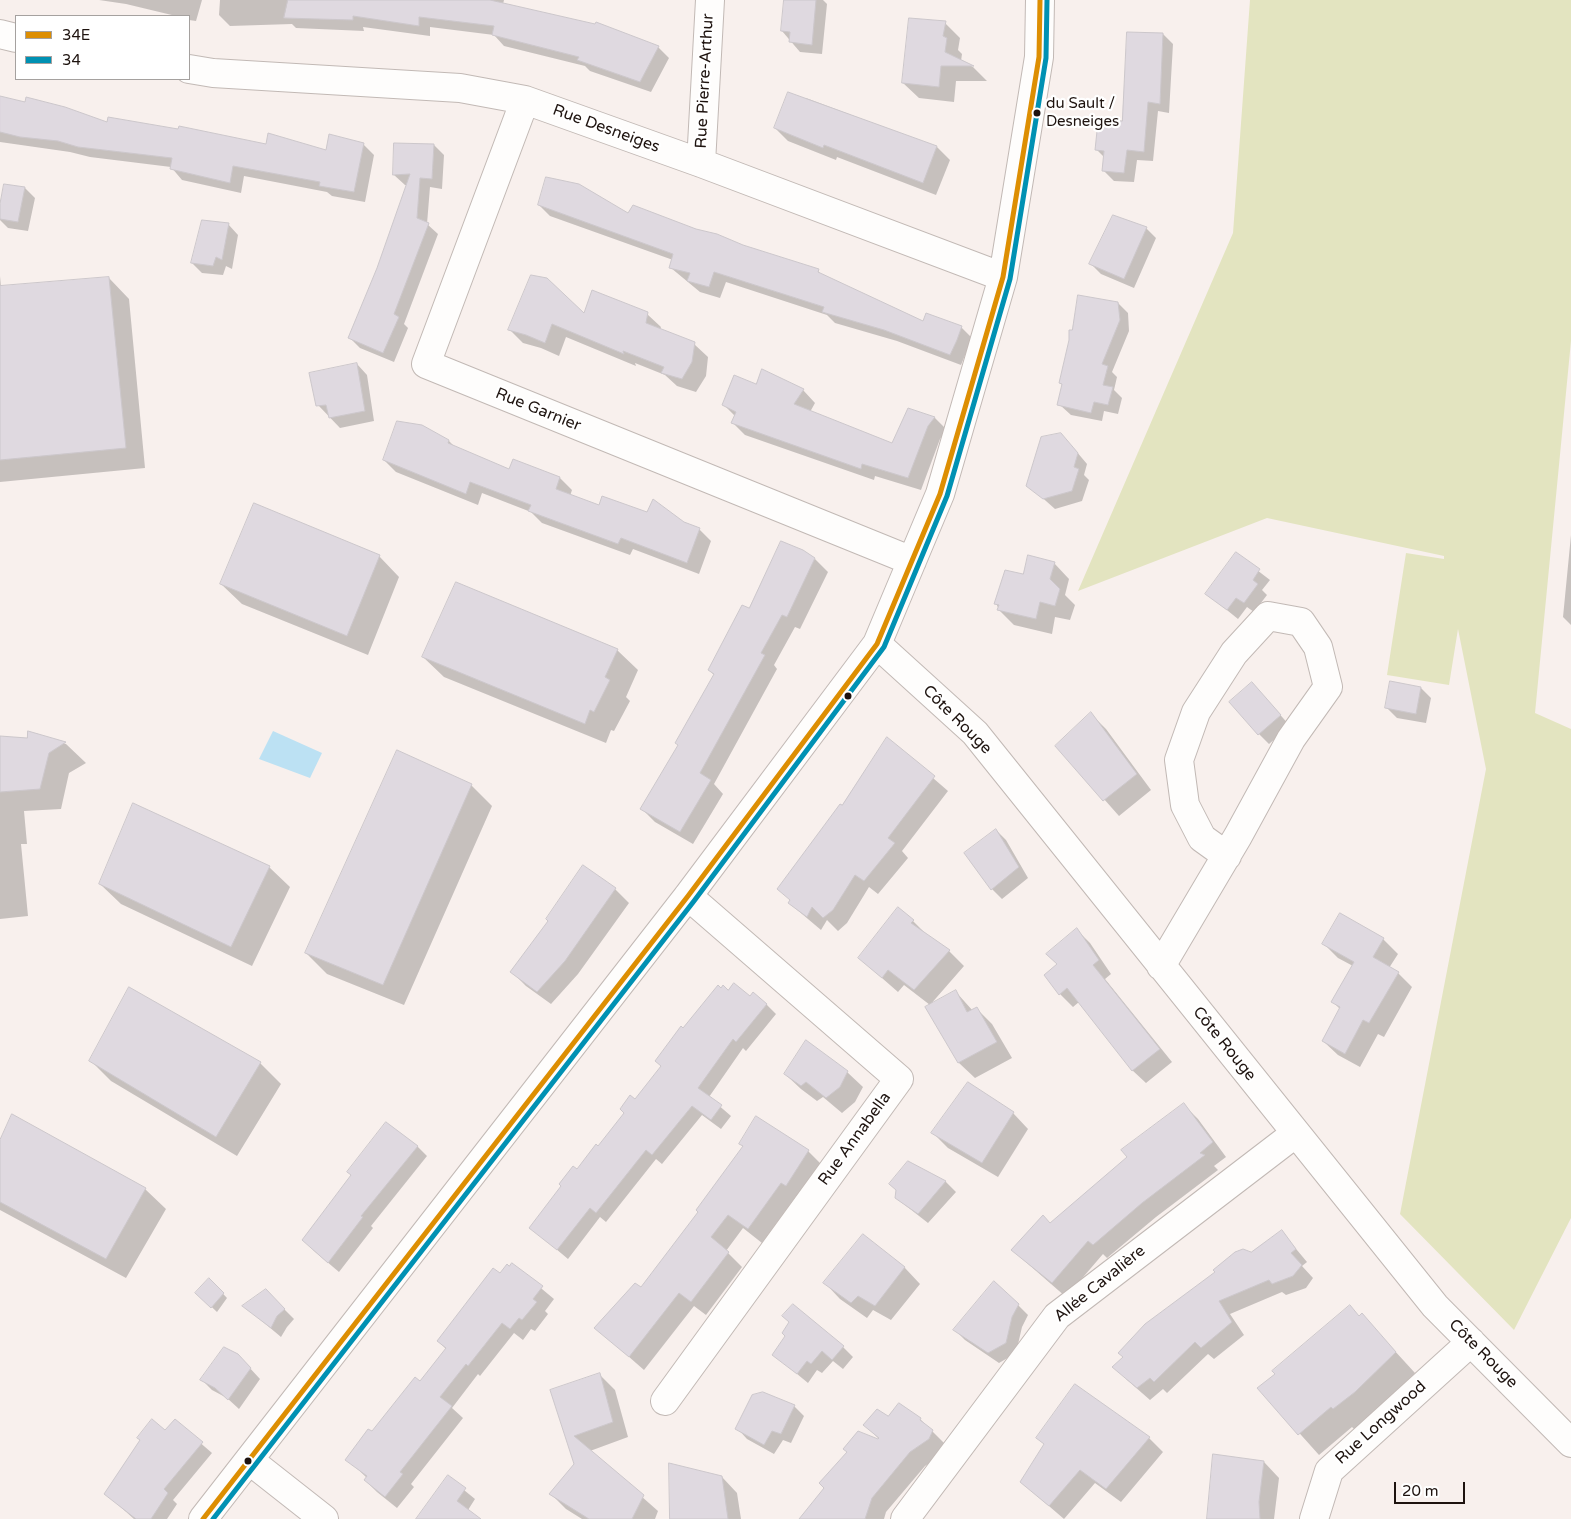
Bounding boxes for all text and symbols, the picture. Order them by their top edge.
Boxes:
street label: Rue Pierre-Arthur [692,13,718,149]
legend [15,15,190,80]
text: 34E [62,26,90,44]
text: 34 [62,51,81,69]
place label: du Sault / Desneiges [1046,95,1119,130]
street label: Rue Desneiges [550,101,662,157]
marker: du Sault / Desneiges [1032,108,1042,118]
street label: Rue Garnier [492,384,584,436]
street label: Côte Rouge [918,681,996,759]
unlabelled marker [843,691,853,701]
street label: Côte Rouge [1188,1003,1260,1085]
street label: Rue Annabella [815,1089,895,1189]
street label: Allée Cavalière [1051,1241,1149,1327]
street label: Côte Rouge [1444,1315,1522,1393]
street label: Rue Longwood [1332,1377,1430,1469]
unlabelled marker [243,1456,253,1466]
scale bar [1396,1472,1467,1504]
text: 20 m [1402,1482,1439,1500]

